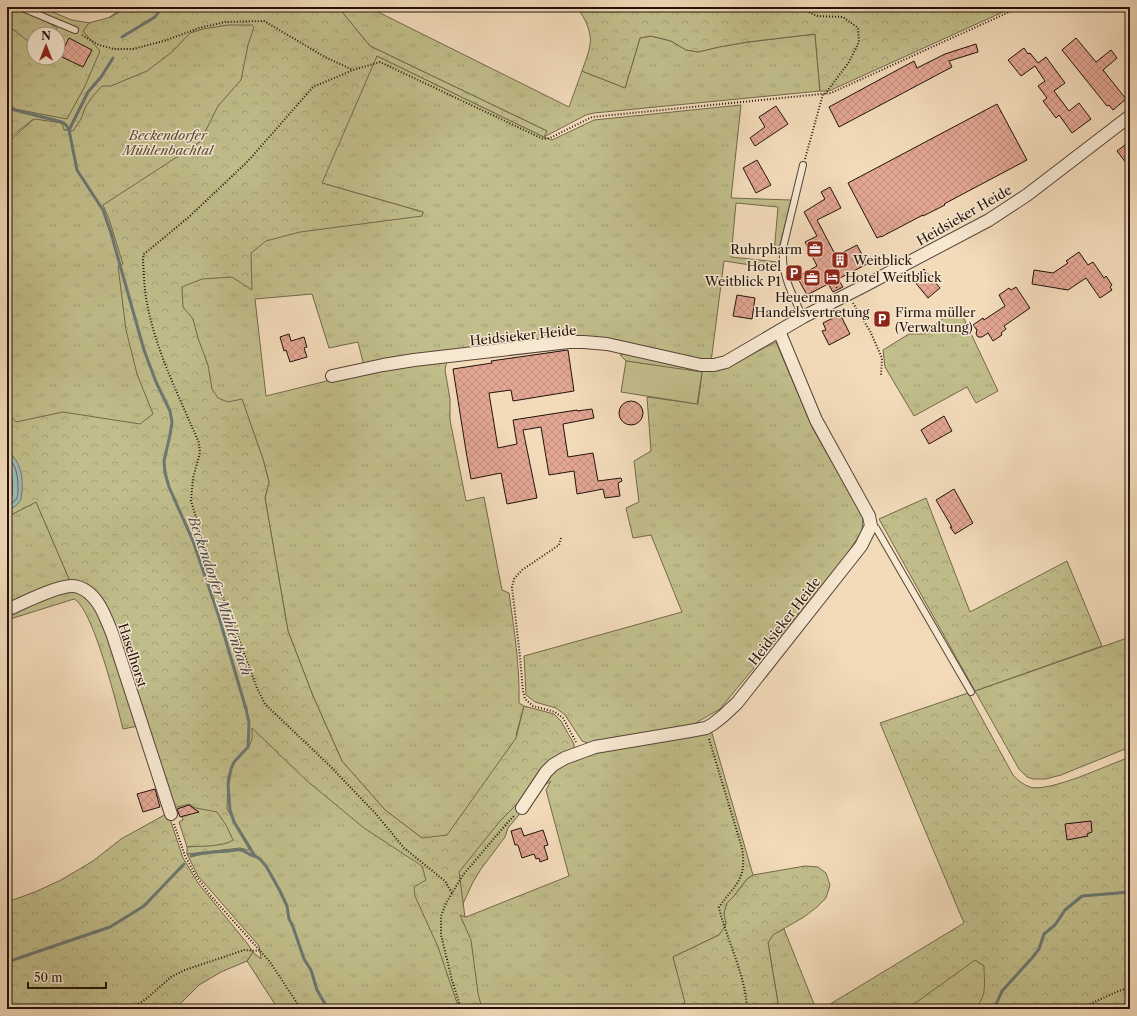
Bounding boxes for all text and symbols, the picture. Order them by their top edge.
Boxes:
north arrow [26,26,66,66]
text: N [41,29,51,43]
park label: Beckendorfer Mühlenbachtal [121,127,215,158]
street label: Heidsieker Heide [914,181,1014,249]
office icon: Ruhrpharm [805,239,825,259]
place label: Ruhrpharm [730,241,802,257]
building icon: Weitblick [830,250,850,270]
place label: Weitblick [852,252,912,268]
place label: Hotel Weitblick P1 [704,258,782,289]
parking icon: Hotel Weitblick P1 [784,263,804,283]
hotel icon: Hotel Weitblick [822,267,842,287]
office icon: Heuermann Handelsvertretung [802,268,822,288]
place label: Hotel Weitblick [845,269,942,285]
place label: Heuermann Handelsvertretung [755,289,870,320]
place label: Firma müller (Verwaltung) [895,304,976,335]
parking icon: Firma müller (Verwaltung) [872,309,892,329]
street label: Heidsieker Heide [469,321,577,349]
water label: Beckendorfer Mühlenbach [184,513,256,678]
street label: Heidsieker Heide [745,574,823,668]
street label: Haselhorst [115,621,151,689]
scale bar [28,964,106,990]
text: 50 m [34,970,63,985]

